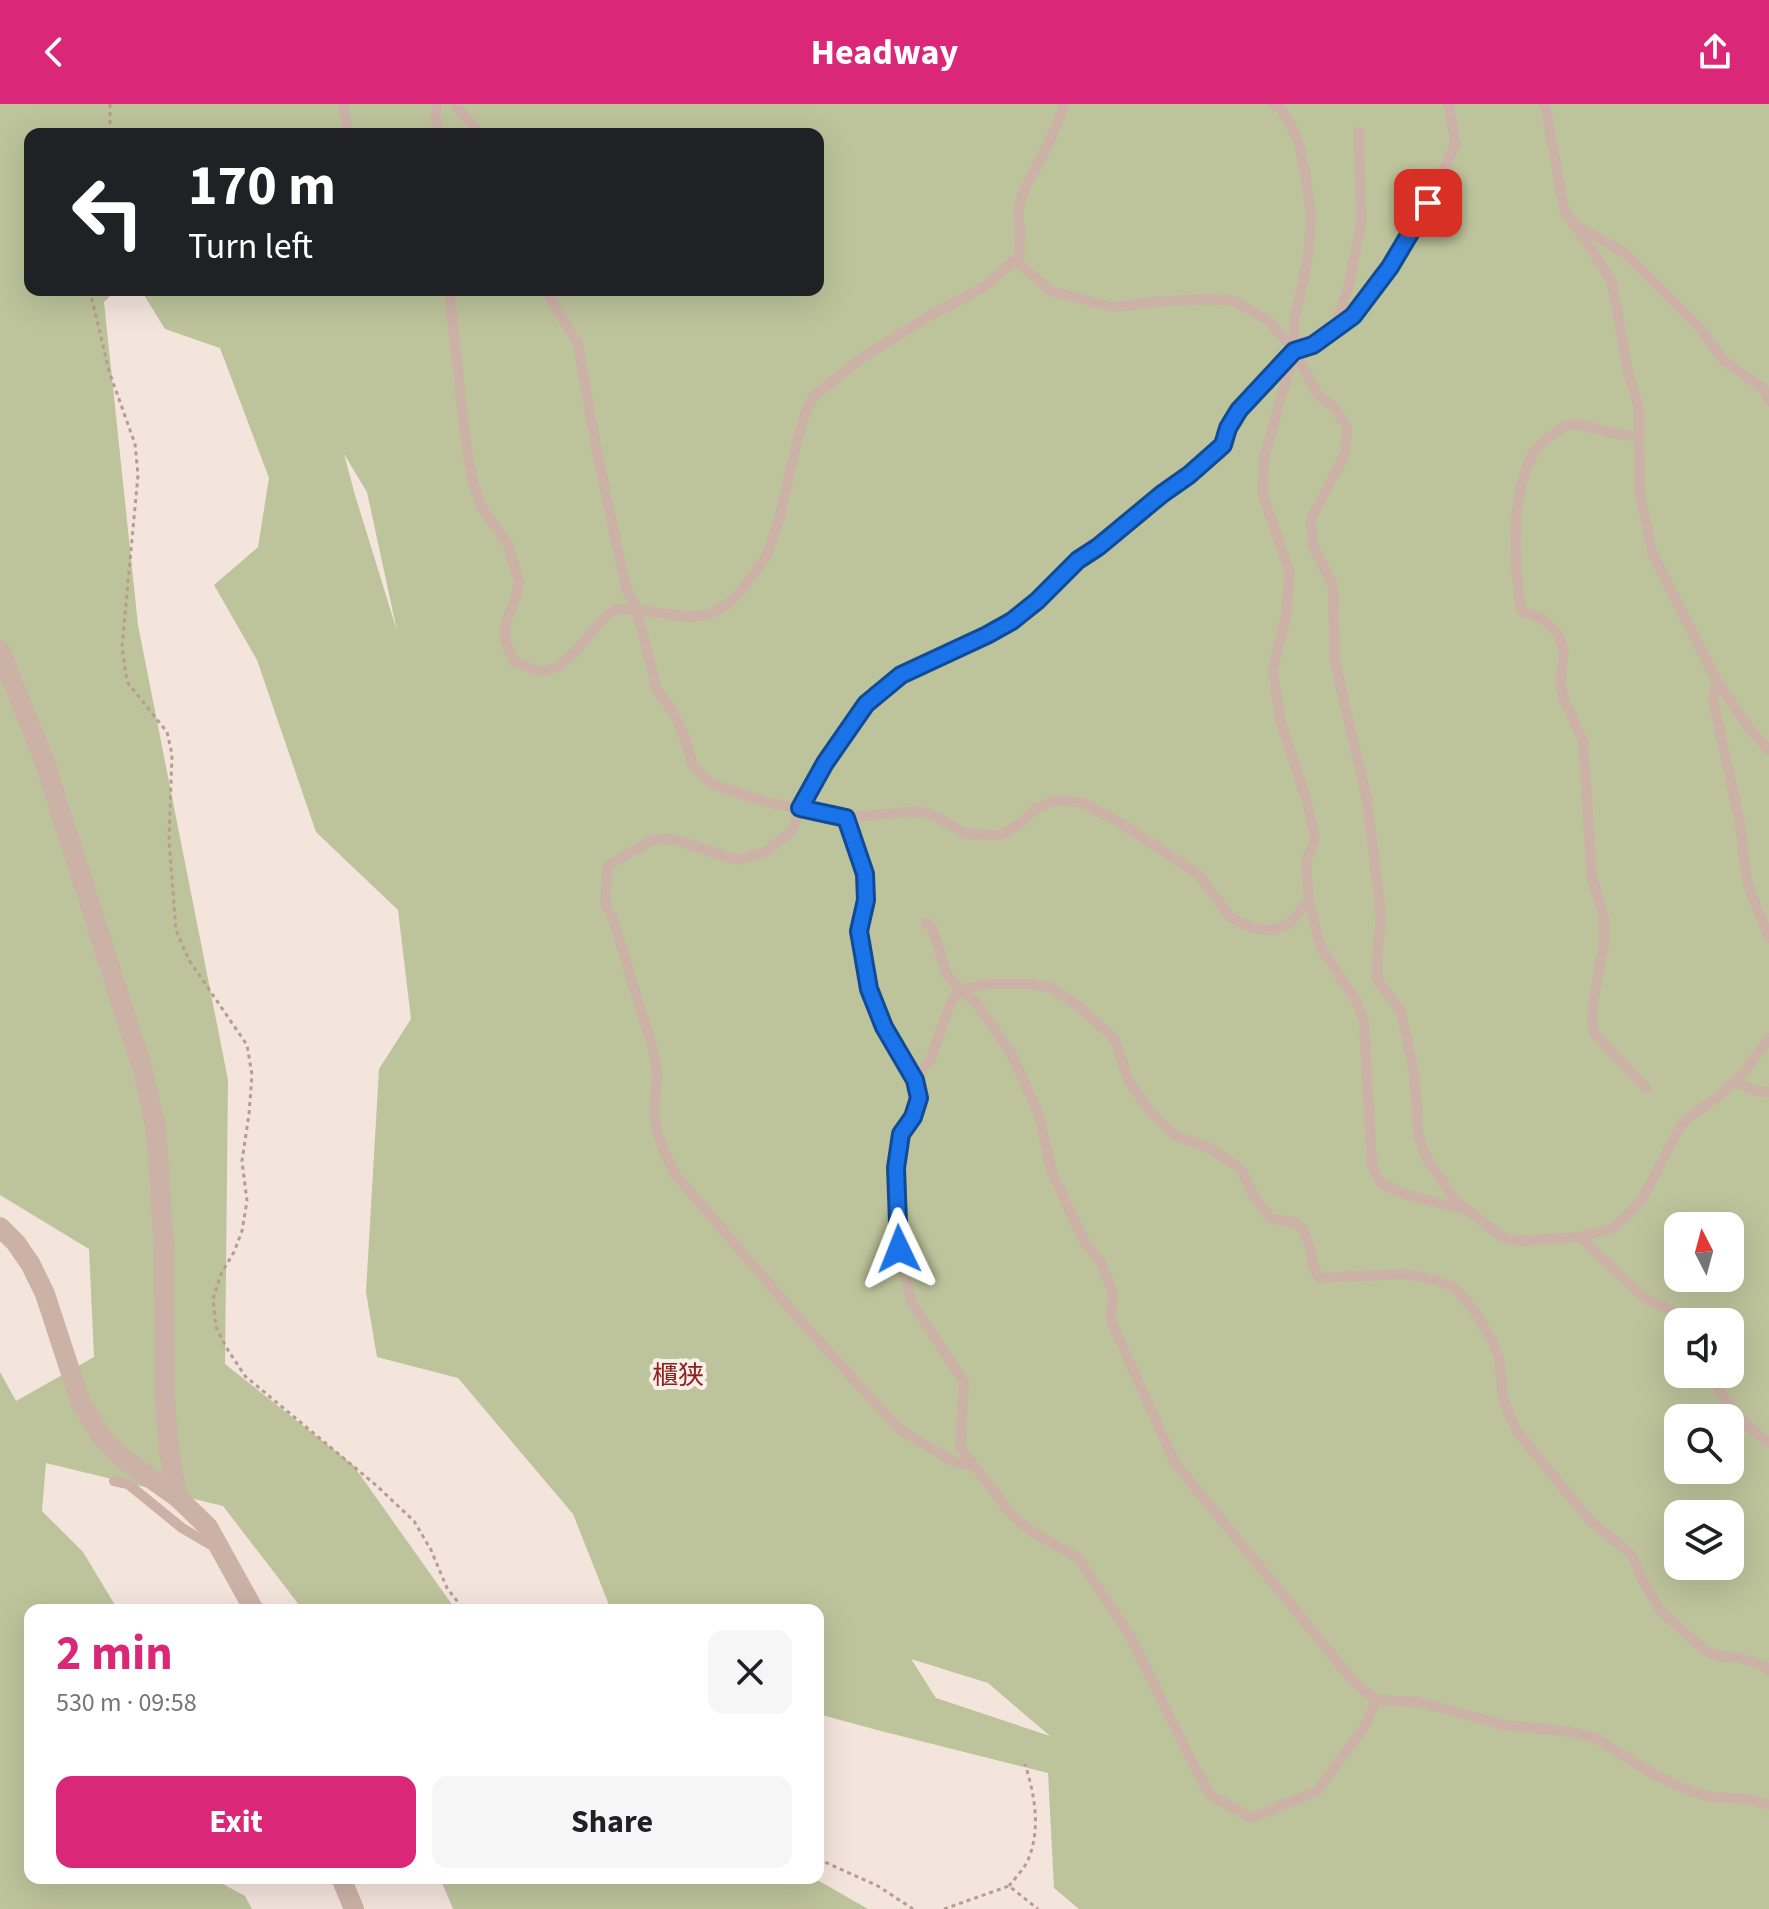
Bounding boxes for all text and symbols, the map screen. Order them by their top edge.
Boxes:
text: Headway [811,27,958,78]
icon: back [32,30,76,74]
icon: share [1693,30,1737,74]
text: 170 m [188,147,336,226]
icon: left [56,160,160,264]
pin [1394,169,1462,237]
icon: arrive [1406,181,1450,225]
text: Turn left [188,221,313,272]
position arrow [857,1207,941,1291]
north arrow [1664,1212,1744,1292]
map controls [1664,1212,1744,1580]
button: sound [1664,1308,1744,1388]
district label: 櫃狭 [652,1357,704,1394]
button: search [1664,1404,1744,1484]
button: layers [1664,1500,1744,1580]
text: 2 min [56,1620,173,1688]
button: close [708,1630,792,1714]
text: 530 m · 09:58 [56,1684,197,1721]
button: Exit [56,1776,416,1868]
button: Share [432,1776,792,1868]

